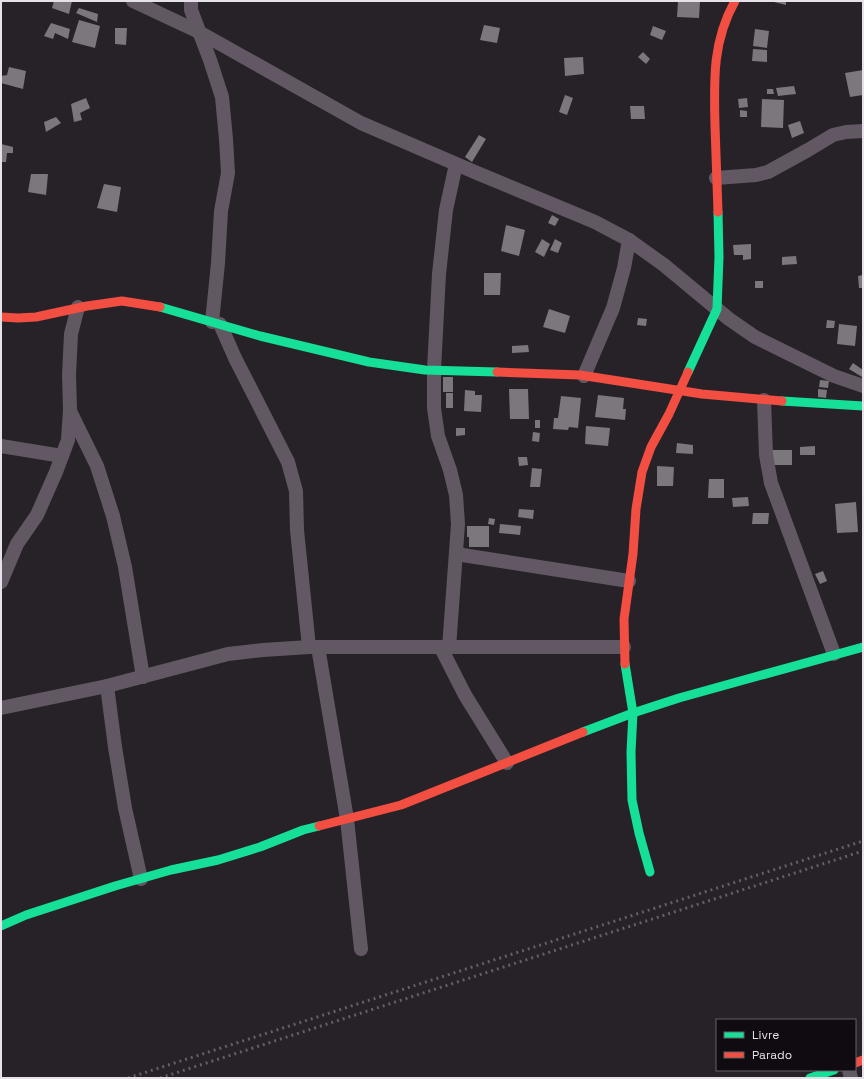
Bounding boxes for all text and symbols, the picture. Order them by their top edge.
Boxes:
legend [716,1019,856,1071]
text: Livre [752,1027,779,1043]
text: Parado [752,1047,792,1063]

